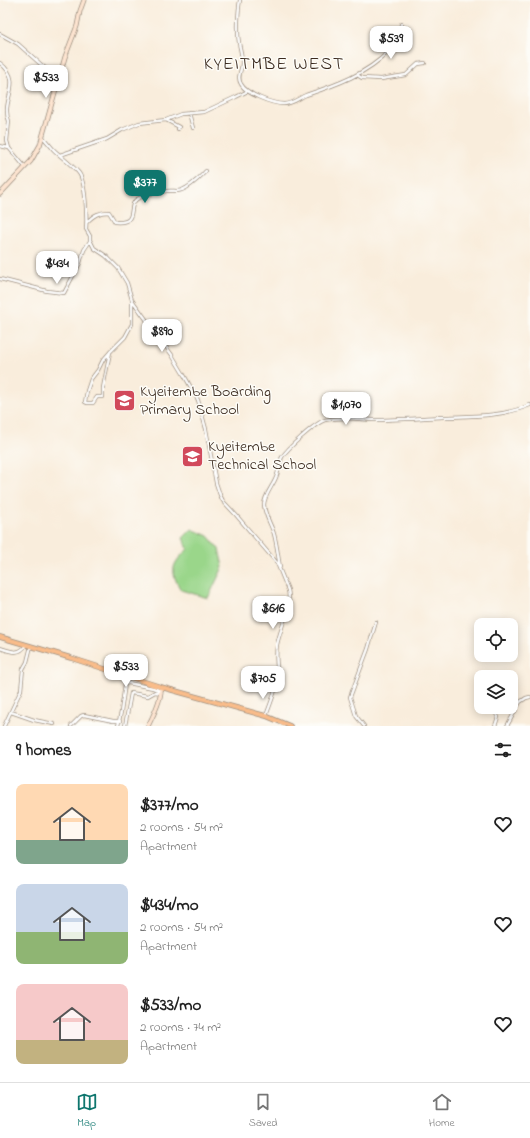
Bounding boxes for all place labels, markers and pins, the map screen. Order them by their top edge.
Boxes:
pin: $539 [367,26,415,60]
pin: $533 [22,65,70,99]
pin: $377 [121,170,169,204]
pin: $434 [33,251,81,285]
pin: $890 [138,319,186,353]
place label: Kyeitembe Boarding Primary School [140,380,271,422]
school or university icon: Kyeitembe Boarding Primary School [112,388,138,414]
pin: $1,070 [313,392,379,426]
place label: Kyeitembe Technical School [208,435,316,477]
school or university icon: Kyeitembe Technical School [180,443,206,469]
pin: $616 [249,596,297,630]
pin: $533 [102,654,150,688]
pin: $705 [239,666,287,700]

